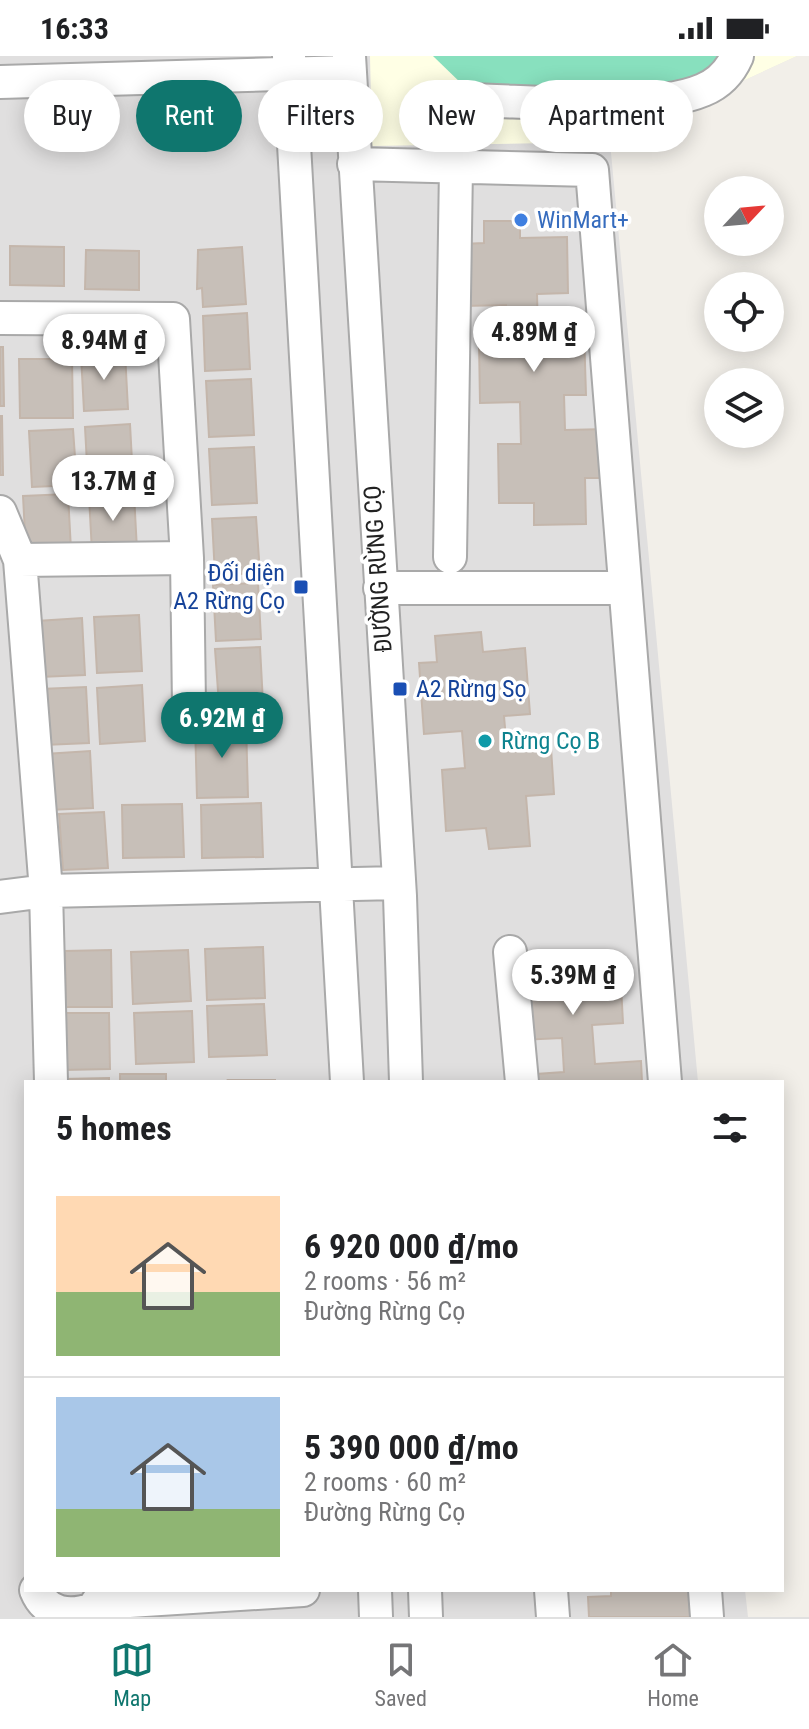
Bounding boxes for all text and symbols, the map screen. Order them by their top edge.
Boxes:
text: 16:33 [40,11,109,46]
chip: Buy [24,80,120,152]
chip: Rent [136,80,242,152]
chip: Filters [258,80,383,152]
chip: New [399,80,504,152]
chip: Apartment [520,80,693,152]
north arrow [704,176,784,256]
map controls [704,176,784,448]
place label: WinMart+ [537,206,629,234]
marker: WinMart+ [512,211,530,229]
button: locate [704,272,784,352]
pin: 4.89M ₫ [460,306,608,374]
pin: 8.94M ₫ [30,314,178,382]
text: 4.89M ₫ [491,317,577,347]
text: 8.94M ₫ [61,325,147,355]
button: layers [704,368,784,448]
pin: 13.7M ₫ [39,455,187,523]
text: 13.7M ₫ [70,466,156,496]
street label: ĐƯỜNG RỪNG CỌ [358,485,398,653]
place label: Đối diện A2 Rừng Cọ [173,559,285,615]
marker: Đối diện A2 Rừng Cọ [292,578,310,596]
place label: A2 Rừng Sọ [416,675,527,703]
marker: A2 Rừng Sọ [391,680,409,698]
pin: 6.92M ₫ [148,692,296,760]
text: 6.92M ₫ [179,703,265,733]
place label: Rừng Cọ B [501,727,600,755]
marker: Rừng Cọ B [476,732,494,750]
pin: 5.39M ₫ [499,949,647,1017]
text: 5.39M ₫ [530,960,616,990]
icon: filters [708,1106,752,1150]
text: 5 homes [56,1108,172,1148]
text: 6 920 000 ₫/mo [304,1226,519,1266]
icon: home [120,1228,216,1324]
text: 2 rooms · 56 m² [304,1266,466,1296]
text: Đường Rừng Cọ [304,1296,465,1326]
text: 5 390 000 ₫/mo [304,1427,519,1467]
icon: home [120,1429,216,1525]
text: 2 rooms · 60 m² [304,1467,466,1497]
text: Đường Rừng Cọ [304,1497,465,1527]
tab: Map [110,1638,154,1711]
tab: Saved [375,1638,427,1711]
tab: Home [647,1638,699,1711]

